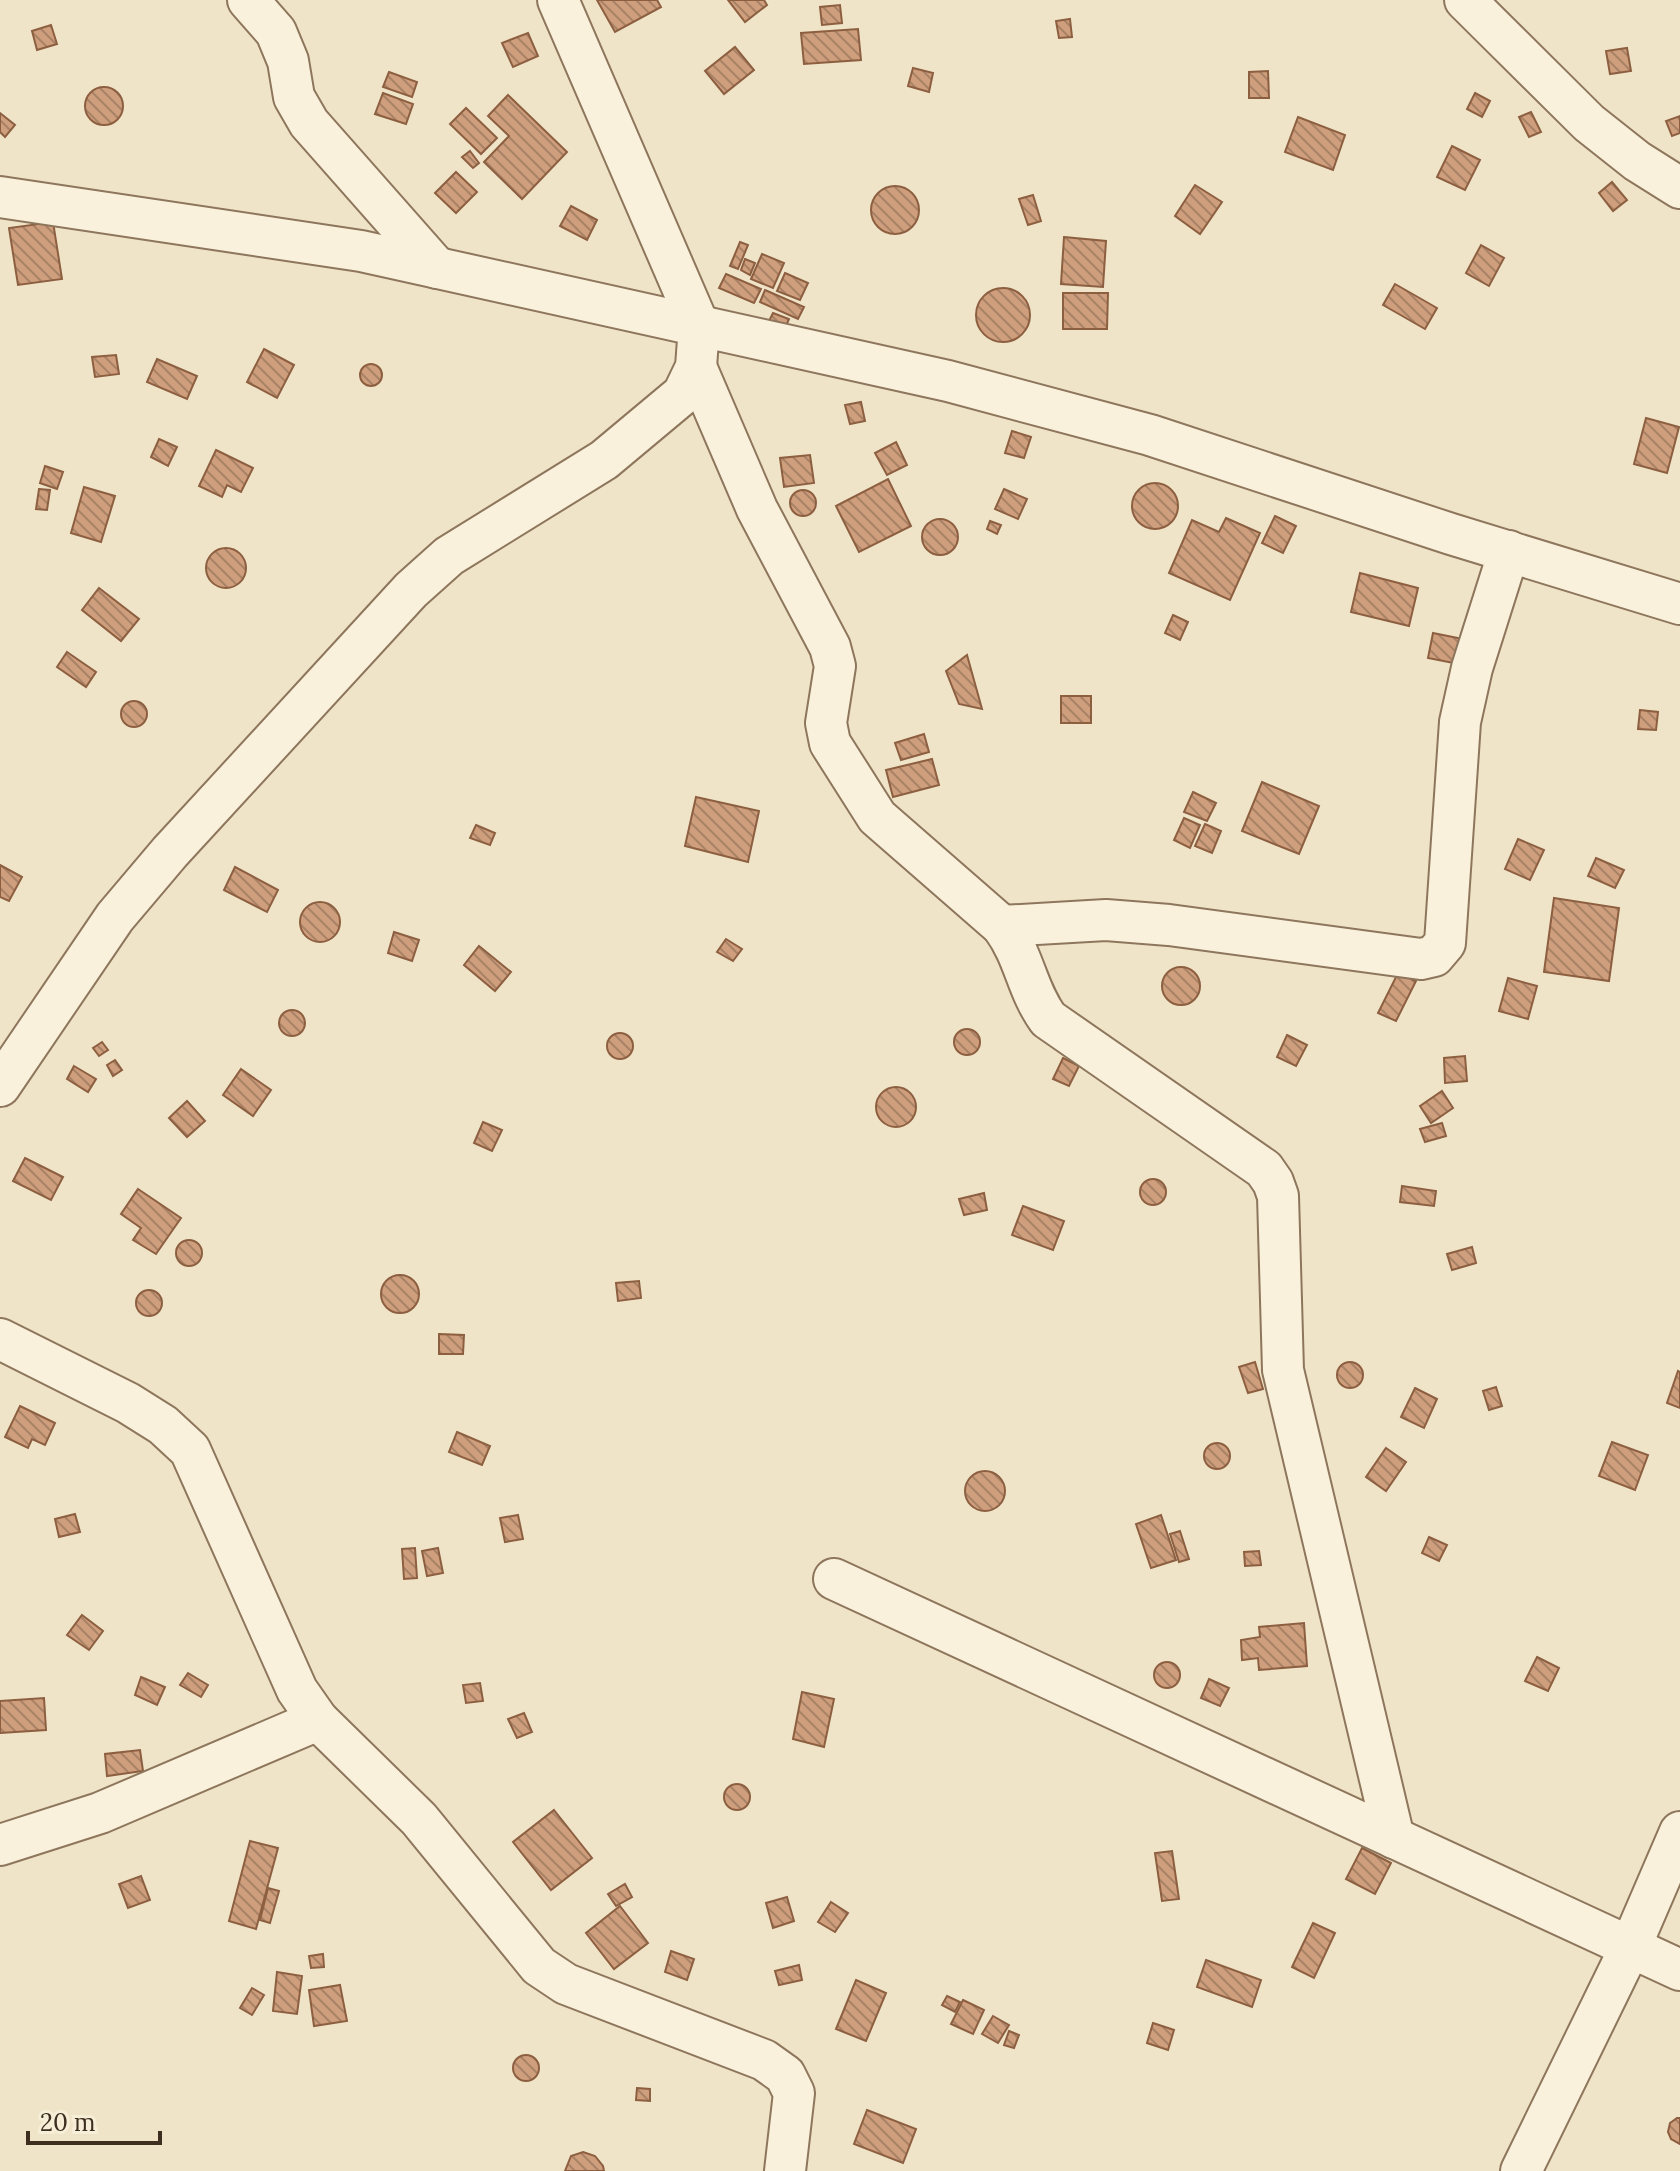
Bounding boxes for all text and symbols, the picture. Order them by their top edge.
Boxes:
scale bar [28,2095,160,2145]
text: 20 m [40,2107,96,2138]

